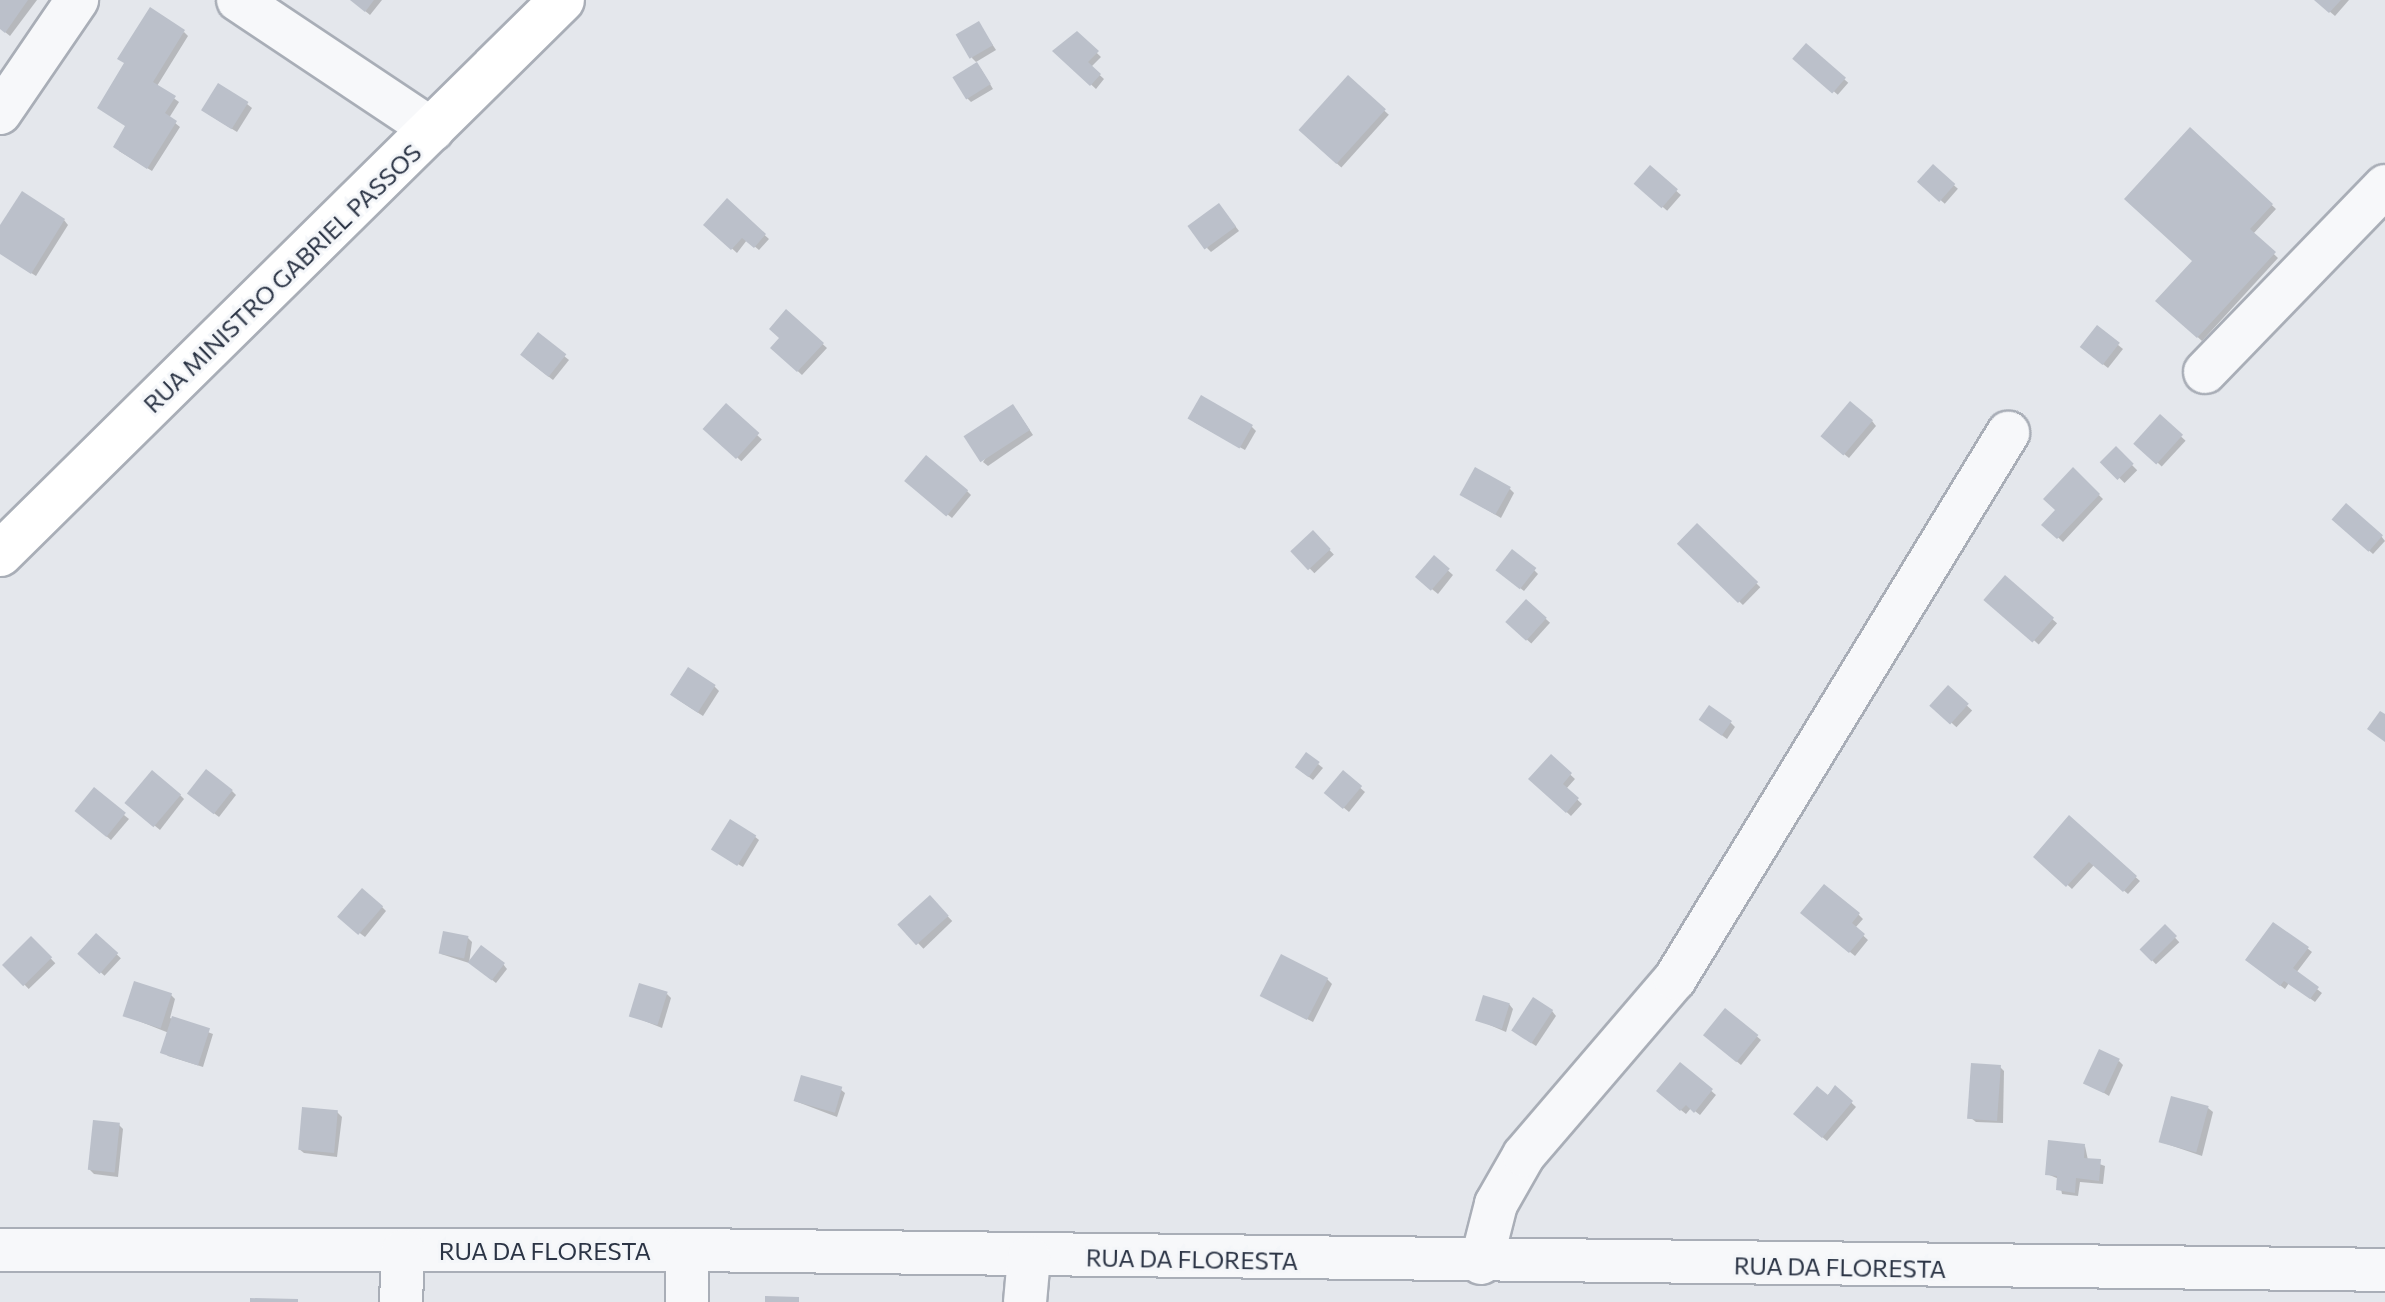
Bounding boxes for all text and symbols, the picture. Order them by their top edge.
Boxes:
street label: RUA MINISTRO GABRIEL PASSOS [137,138,427,418]
street label: RUA DA FLORESTA [439,1237,651,1265]
street label: RUA DA FLORESTA [1086,1243,1298,1275]
street label: RUA DA FLORESTA [1734,1251,1946,1283]

